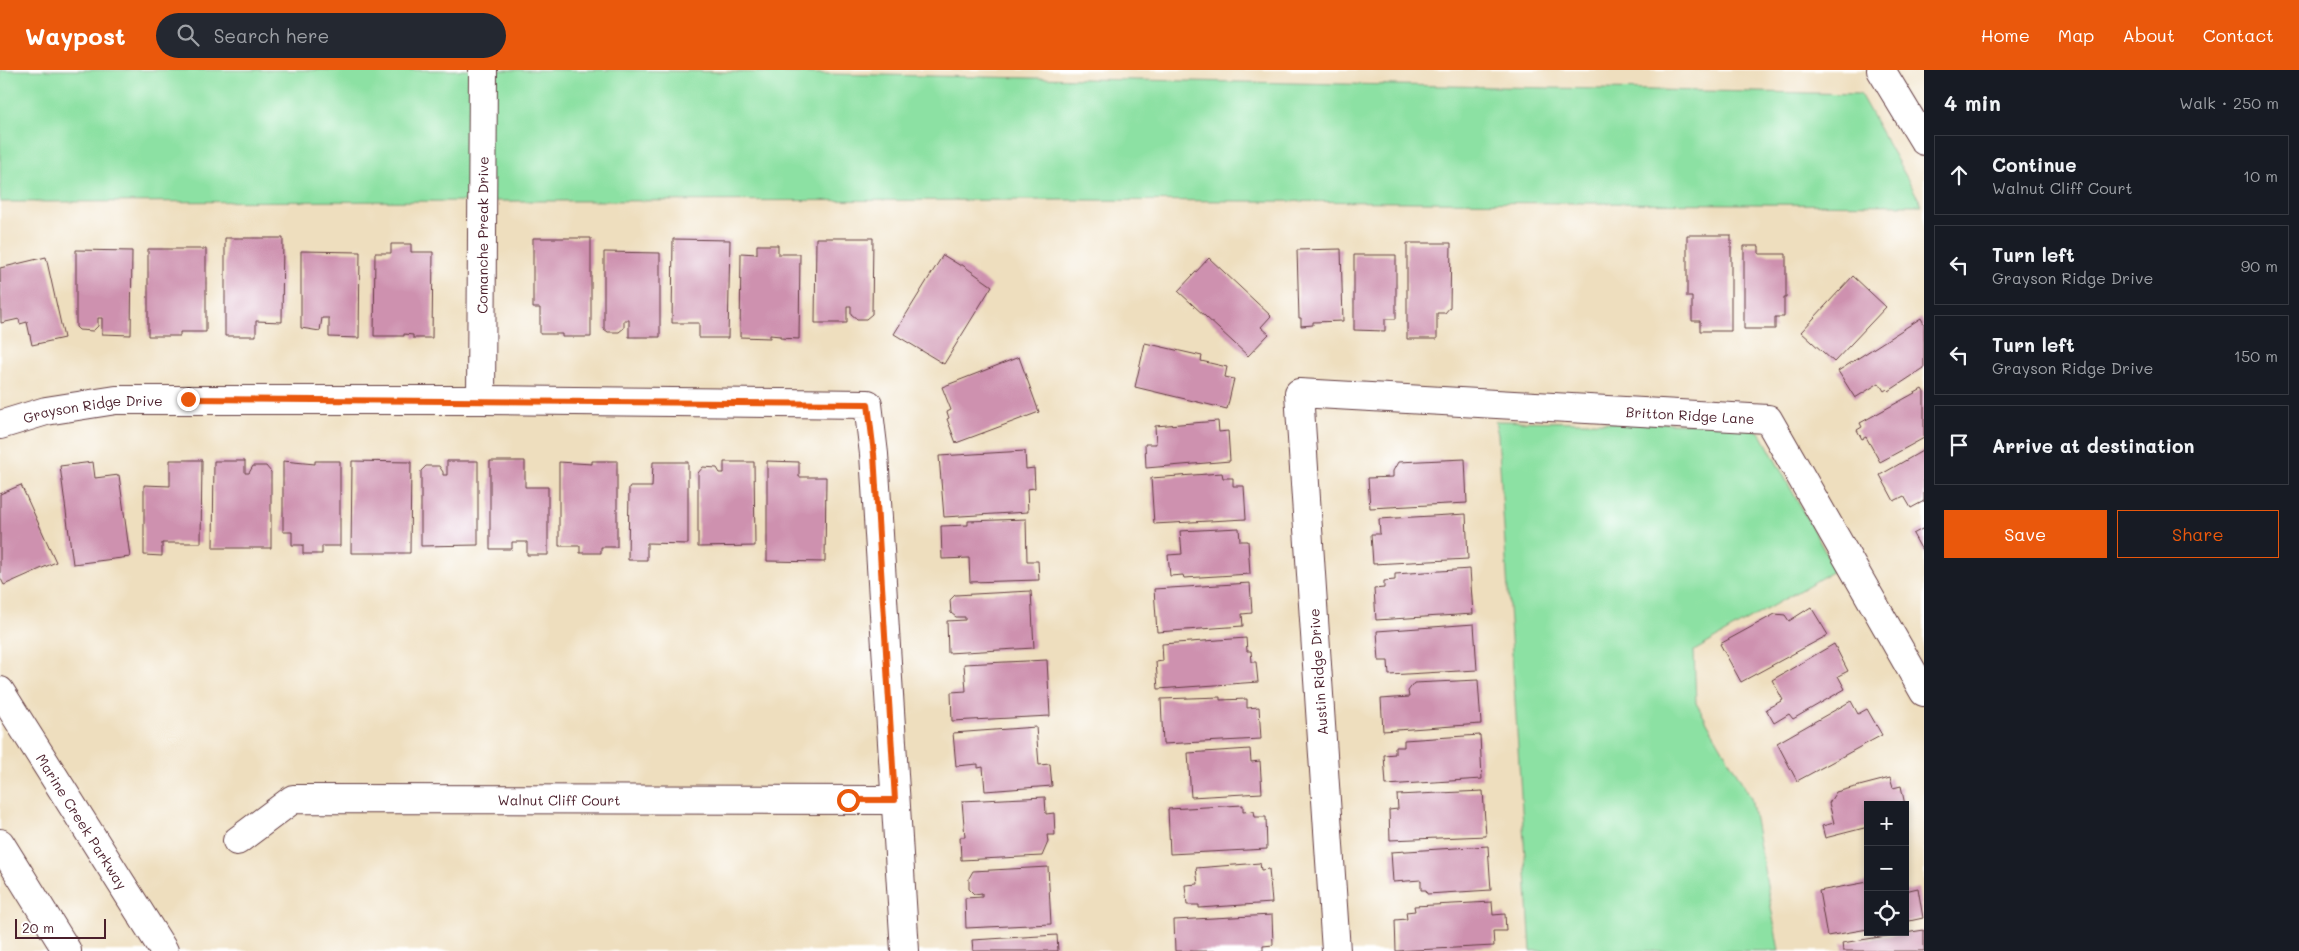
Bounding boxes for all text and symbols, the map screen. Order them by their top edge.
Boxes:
search box [156,13,506,58]
text: Waypost [25,20,126,51]
icon: search [174,21,202,49]
text: Search here [214,23,329,48]
text: Home [1981,23,2030,47]
text: Map [2058,23,2094,47]
text: About [2122,23,2175,47]
text: Contact [2203,23,2274,47]
text: 4 min [1944,89,2001,116]
text: Walk · 250 m [2179,92,2279,113]
text: Continue [1992,152,2077,177]
street label: Comanche Preak Drive [472,156,492,314]
icon: ahead [1945,161,1973,189]
text: 10 m [2243,165,2278,186]
text: Walnut Cliff Court [1992,177,2132,198]
text: Turn left [1992,242,2075,267]
icon: left [1945,251,1973,279]
text: 90 m [2241,255,2278,276]
text: Grayson Ridge Drive [1992,267,2153,288]
text: Turn left [1992,332,2075,357]
icon: left [1945,341,1973,369]
text: 150 m [2234,345,2278,366]
text: Grayson Ridge Drive [1992,357,2153,378]
route end [177,388,200,411]
street label: Grayson Ridge Drive [21,391,163,427]
street label: Britton Ridge Lane [1625,402,1755,428]
icon: arrive [1945,431,1973,459]
text: Arrive at destination [1992,433,2195,458]
button: Save [1944,510,2107,558]
button: Share [2117,510,2279,558]
street label: Austin Ridge Drive [1304,608,1332,736]
street label: Marine Creek Parkway [32,750,132,893]
route start [837,789,860,812]
street label: Walnut Cliff Court [497,790,621,809]
map controls [1864,801,1909,936]
button: + [1864,801,1909,846]
button: − [1864,846,1909,891]
button: locate [1864,891,1909,936]
scale bar [15,916,106,939]
text: 20 m [22,918,54,937]

